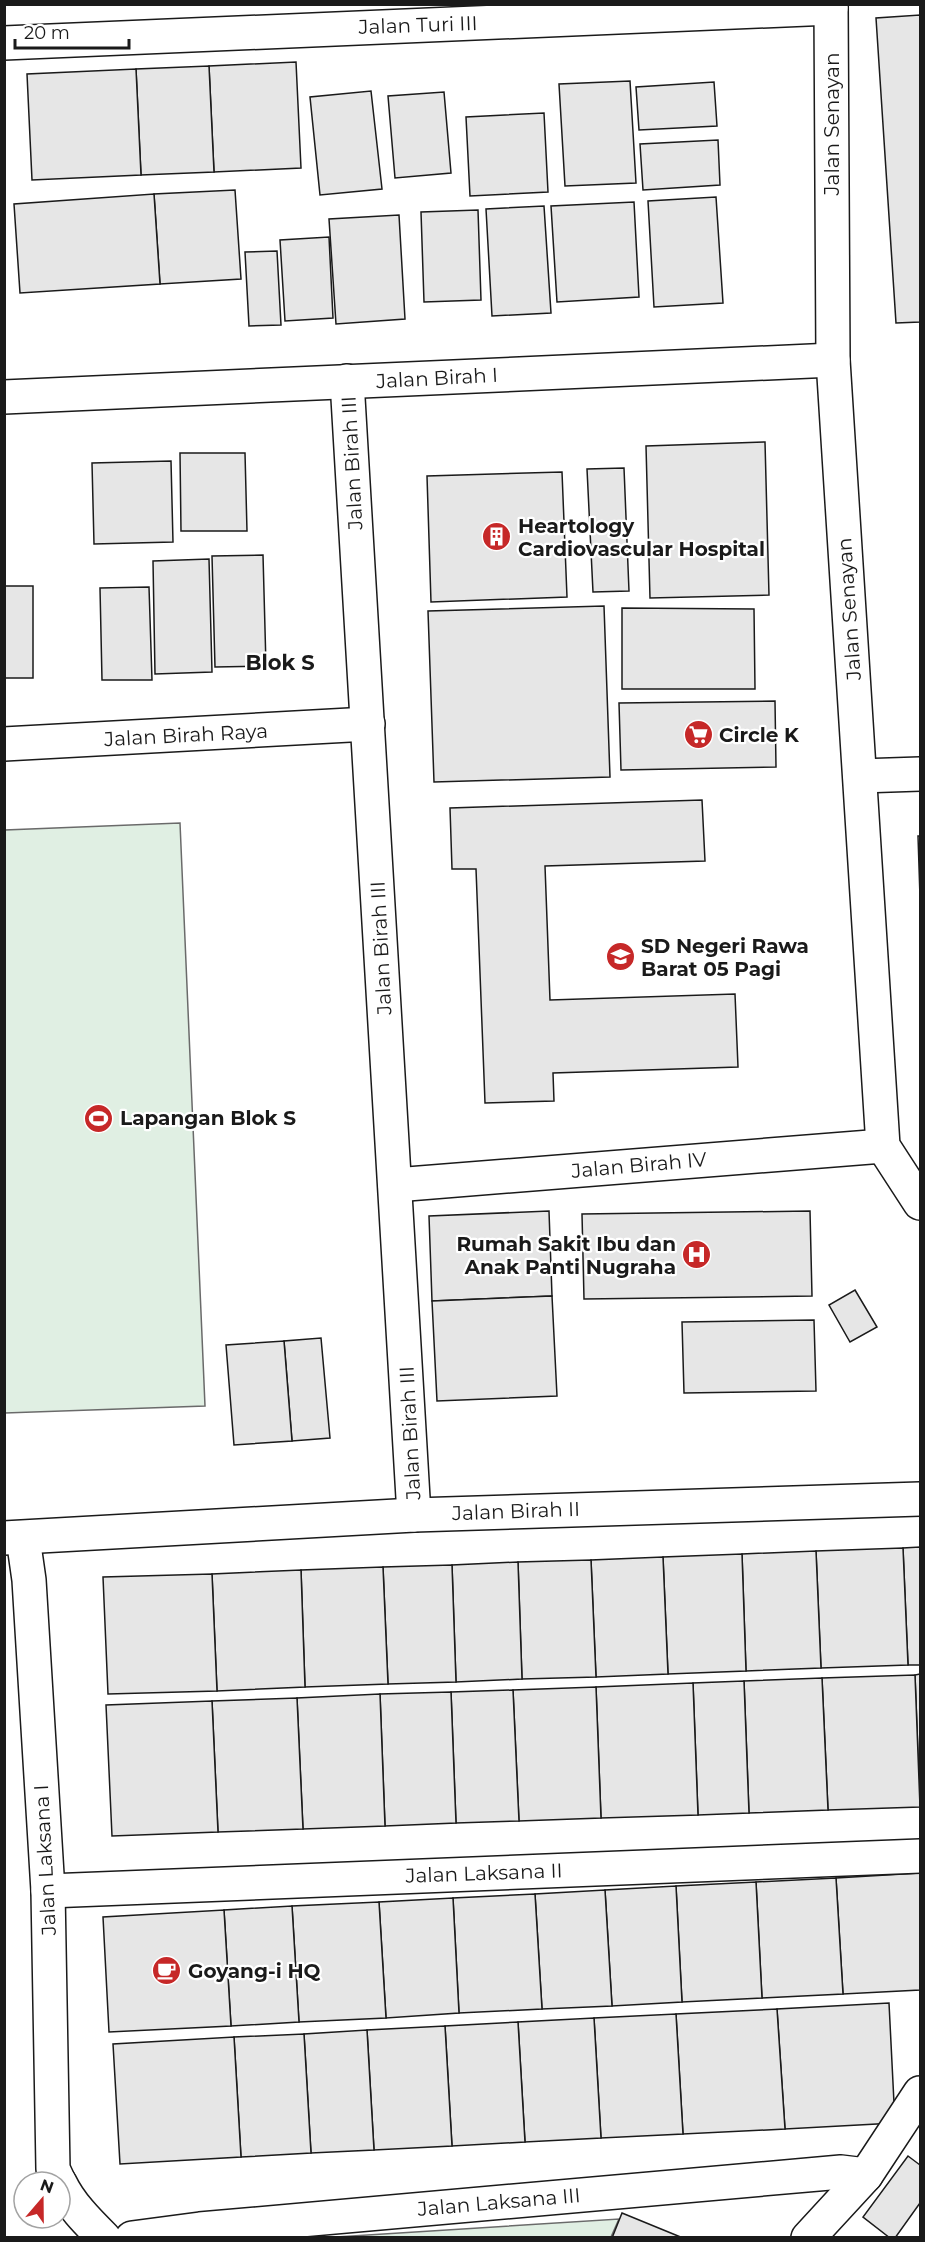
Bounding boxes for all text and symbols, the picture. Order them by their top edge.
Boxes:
street label: Jalan Turi III [357,11,478,39]
scale bar [15,12,129,50]
text: 20 m [24,22,70,44]
street label: Jalan Senayan [820,53,844,196]
street label: Jalan Birah I [374,363,499,393]
street label: Jalan Birah III [337,395,368,532]
place label: Heartology Cardiovascular Hospital [518,514,765,561]
building icon: Heartology Cardiovascular Hospital [481,521,513,553]
street label: Jalan Senayan [832,537,866,682]
district label: Blok S [245,650,315,675]
street label: Jalan Birah Raya [102,719,269,751]
supermarket icon: Circle K [682,719,714,751]
place label: Circle K [719,723,800,747]
street label: Jalan Birah III [366,880,397,1017]
place label: SD Negeri Rawa Barat 05 Pagi [641,934,809,981]
school or university icon: SD Negeri Rawa Barat 05 Pagi [604,941,636,973]
sports icon: Lapangan Blok S [83,1102,115,1134]
place label: Lapangan Blok S [120,1106,296,1130]
street label: Jalan Birah IV [569,1147,708,1183]
place label: Rumah Sakit Ibu dan Anak Panti Nugraha [456,1232,676,1279]
hospital icon: Rumah Sakit Ibu dan Anak Panti Nugraha [681,1239,713,1271]
street label: Jalan Birah III [395,1365,426,1502]
street label: Jalan Birah II [451,1497,580,1525]
street label: Jalan Laksana I [29,1784,61,1937]
street label: Jalan Laksana II [404,1858,563,1888]
cafe icon: Goyang-i HQ [151,1955,183,1987]
place label: Goyang-i HQ [188,1959,321,1983]
north arrow [12,2170,72,2230]
text: N [38,2175,56,2198]
street label: Jalan Laksana III [416,2183,581,2221]

